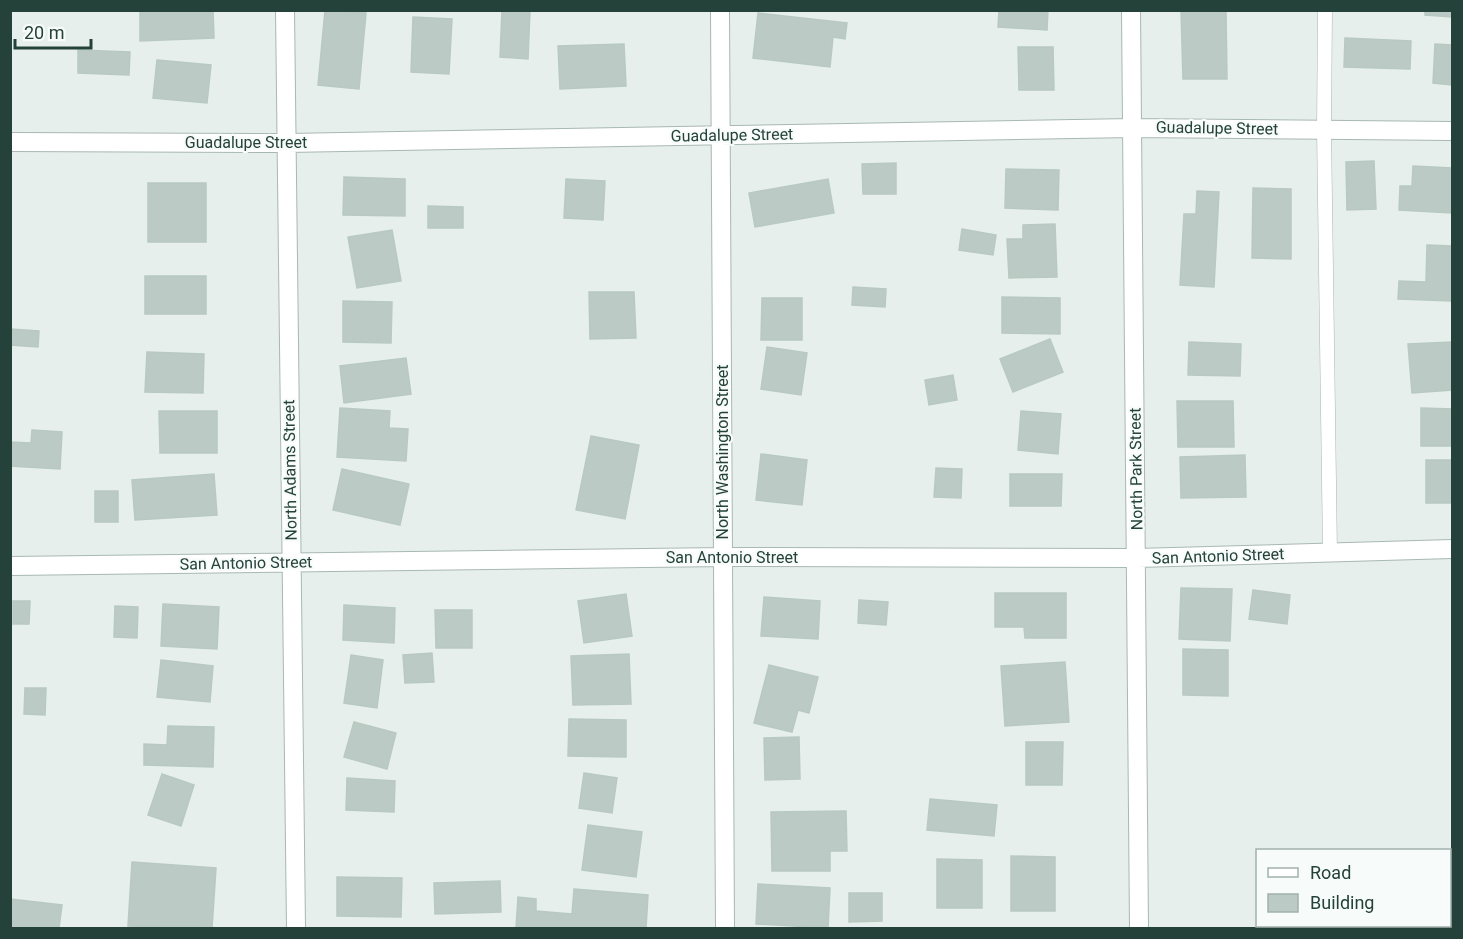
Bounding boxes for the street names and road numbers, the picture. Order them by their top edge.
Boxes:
street label: Guadalupe Street [1156,117,1278,139]
street label: Guadalupe Street [671,124,793,146]
street label: Guadalupe Street [185,133,307,152]
street label: North Washington Street [713,364,732,540]
street label: North Adams Street [279,399,301,541]
street label: North Park Street [1125,407,1147,531]
street label: San Antonio Street [1151,544,1285,568]
street label: San Antonio Street [666,548,798,567]
street label: San Antonio Street [180,552,312,574]

